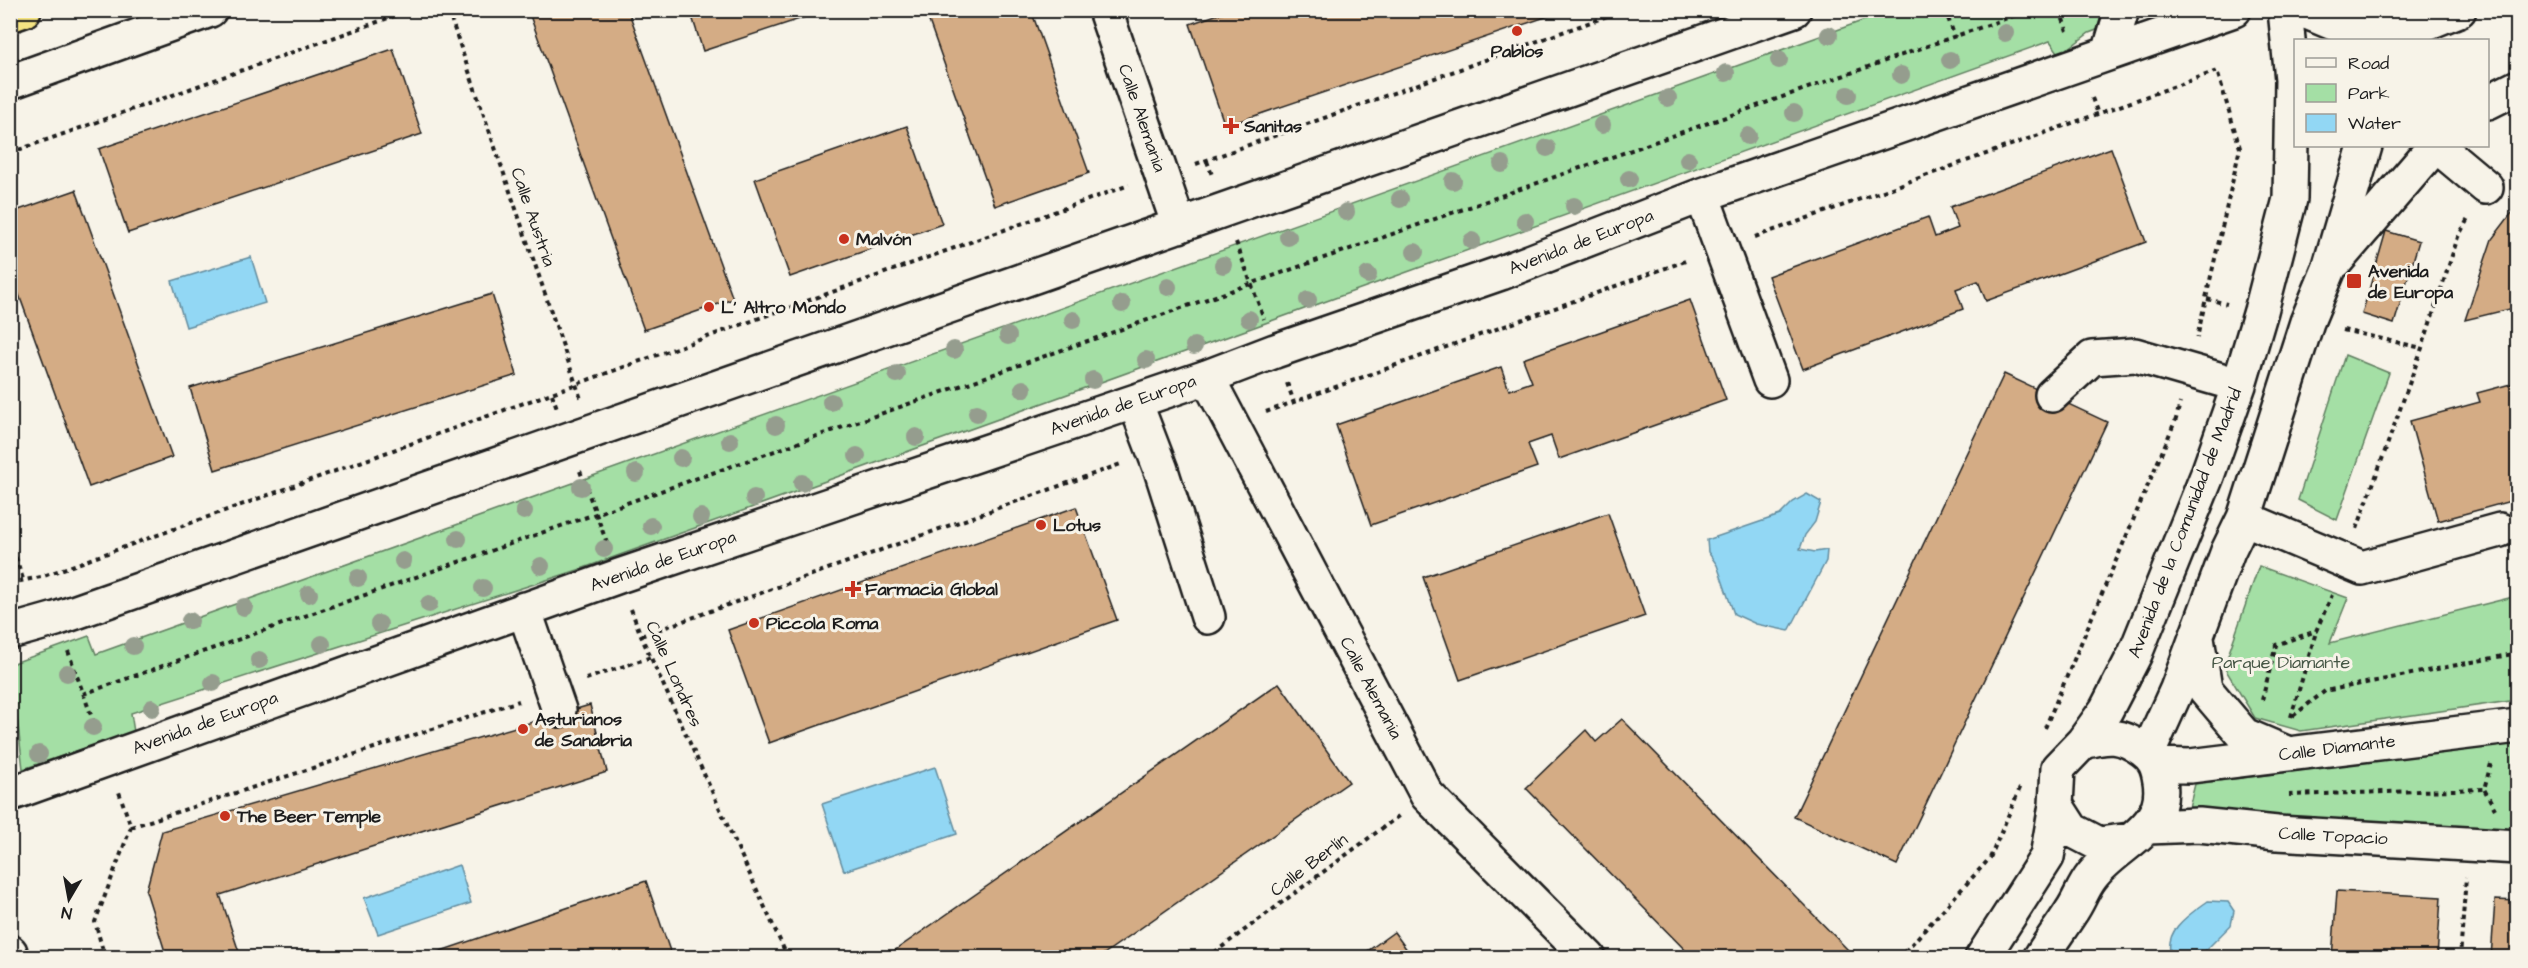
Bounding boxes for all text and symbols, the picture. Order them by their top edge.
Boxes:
marker: Pablos [1510,24,1524,38]
place label: Pablos [1491,39,1543,64]
legend [2294,39,2489,147]
text: Road [2348,51,2389,76]
street label: Calle Alemania [1112,61,1172,175]
text: Park [2348,81,2390,106]
text: Water [2348,111,2401,136]
place label: Sanitas [1243,114,1302,139]
marker: Sanitas [1222,117,1240,135]
street label: Calle Austria [504,164,562,270]
street label: Avenida de Europa [1505,203,1657,281]
place label: Malvón [856,227,911,252]
marker: Malvón [837,232,851,246]
place label: Avenida de Europa [2367,259,2454,305]
marker: Avenida de Europa [2345,272,2363,290]
place label: L' Altro Mondo [721,295,847,320]
marker: L' Altro Mondo [702,300,716,314]
street label: Avenida de Europa [1047,368,1199,442]
street label: Avenida de la Comunidad de Madrid [2122,384,2248,662]
place label: Lotus [1053,513,1101,538]
marker: Lotus [1034,518,1048,532]
street label: Avenida de Europa [587,524,739,598]
place label: Farmacia Global [865,577,998,602]
marker: Farmacia Global [846,582,860,596]
place label: Piccola Roma [766,611,879,636]
marker: Piccola Roma [747,616,761,630]
street label: Calle Londres [639,617,709,731]
street label: Calle Alemania [1334,632,1408,744]
park label: Parque Diamante [2212,650,2351,675]
street label: Avenida de Europa [129,685,281,761]
place label: Asturianos de Sanabria [534,707,633,753]
marker: Asturianos de Sanabria [516,722,530,736]
street label: Calle Diamante [2277,728,2397,768]
place label: The Beer Temple [236,804,381,829]
marker: The Beer Temple [218,809,232,823]
street label: Calle Topacio [2278,821,2388,851]
street label: Calle Berlín [1265,827,1353,903]
north arrow [39,869,99,929]
text: N [60,901,73,924]

